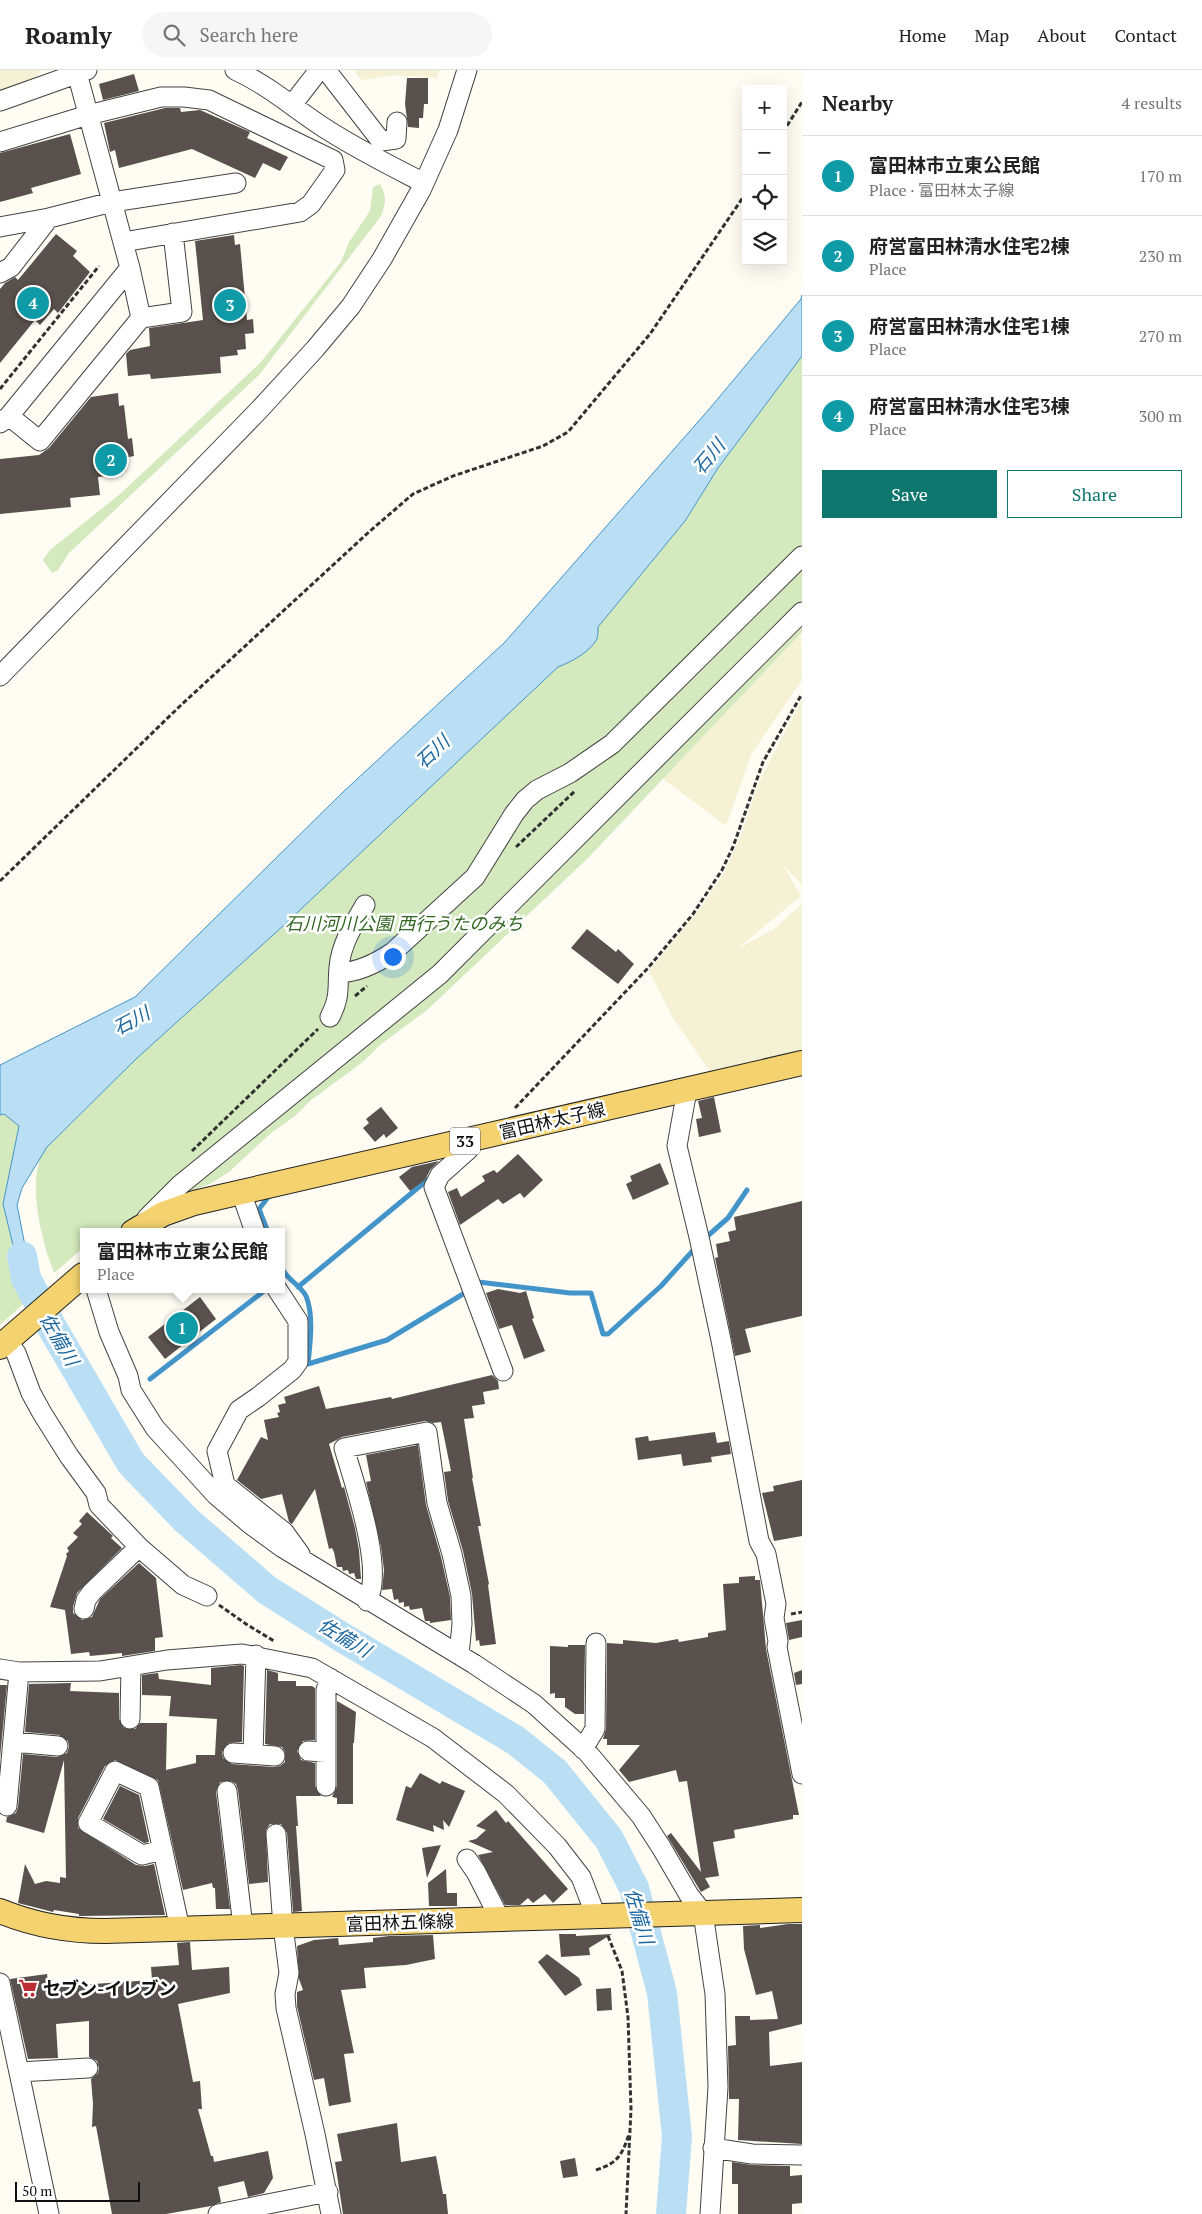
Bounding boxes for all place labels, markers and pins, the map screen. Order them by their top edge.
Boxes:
pin: 4 [17,284,49,322]
pin: 3 [214,286,246,324]
pin: 2 [95,441,127,479]
pin: 1 [166,1309,198,1347]
place label: セブン-イレブン [43,1976,176,2000]
supermarket icon: セブン-イレブン [17,1977,39,1999]

